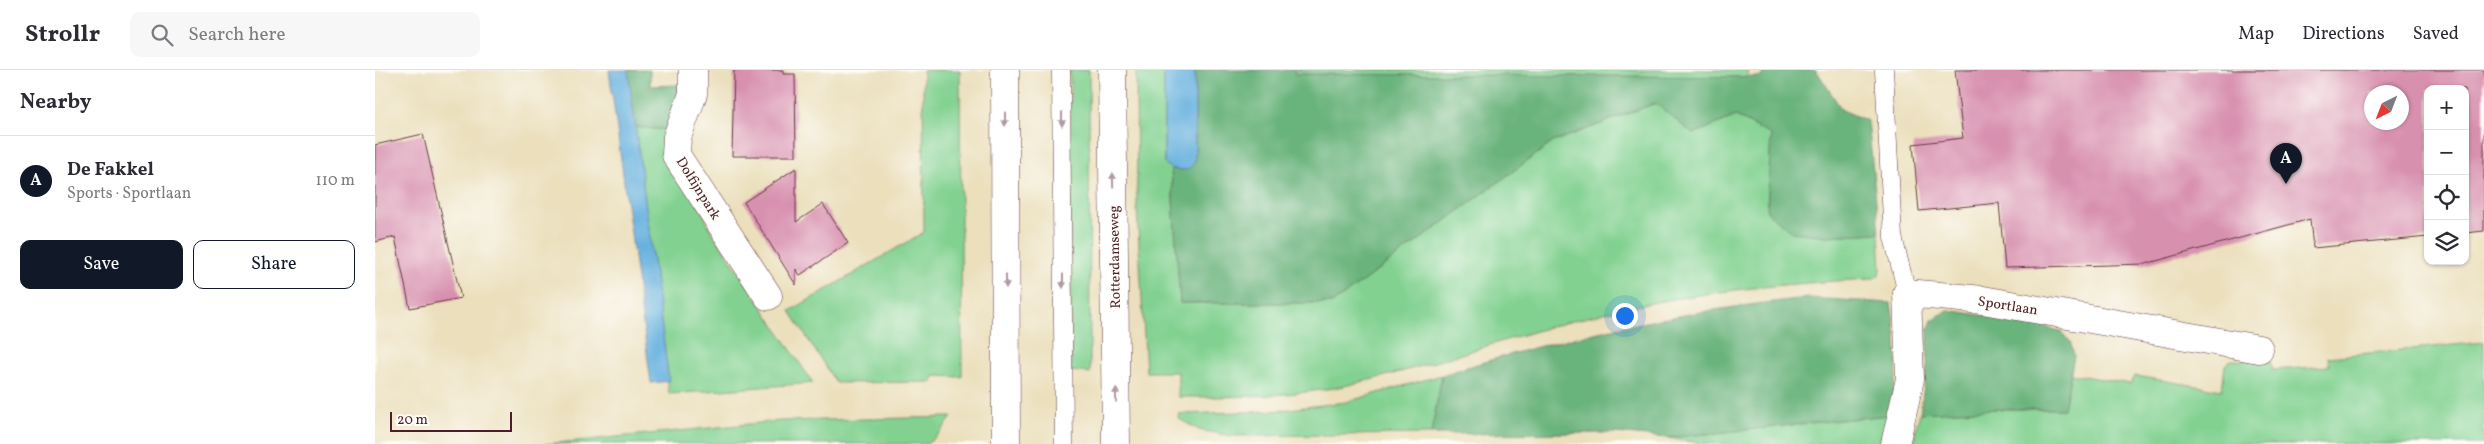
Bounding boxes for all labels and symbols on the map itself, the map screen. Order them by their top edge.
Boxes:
north arrow [2364,85,2409,130]
one-way arrow [1001,111,1009,127]
one-way arrow [1058,111,1066,127]
pin: A [2270,143,2302,184]
street label: Dolfijnpark [671,154,725,224]
one-way arrow [1109,172,1117,188]
street label: Rotterdamseweg [1105,205,1126,309]
one-way arrow [1002,273,1010,289]
one-way arrow [1059,273,1067,289]
street label: Sportlaan [1976,292,2039,321]
your location [1612,303,1638,329]
one-way arrow [1112,387,1120,403]
scale bar [390,409,513,432]

